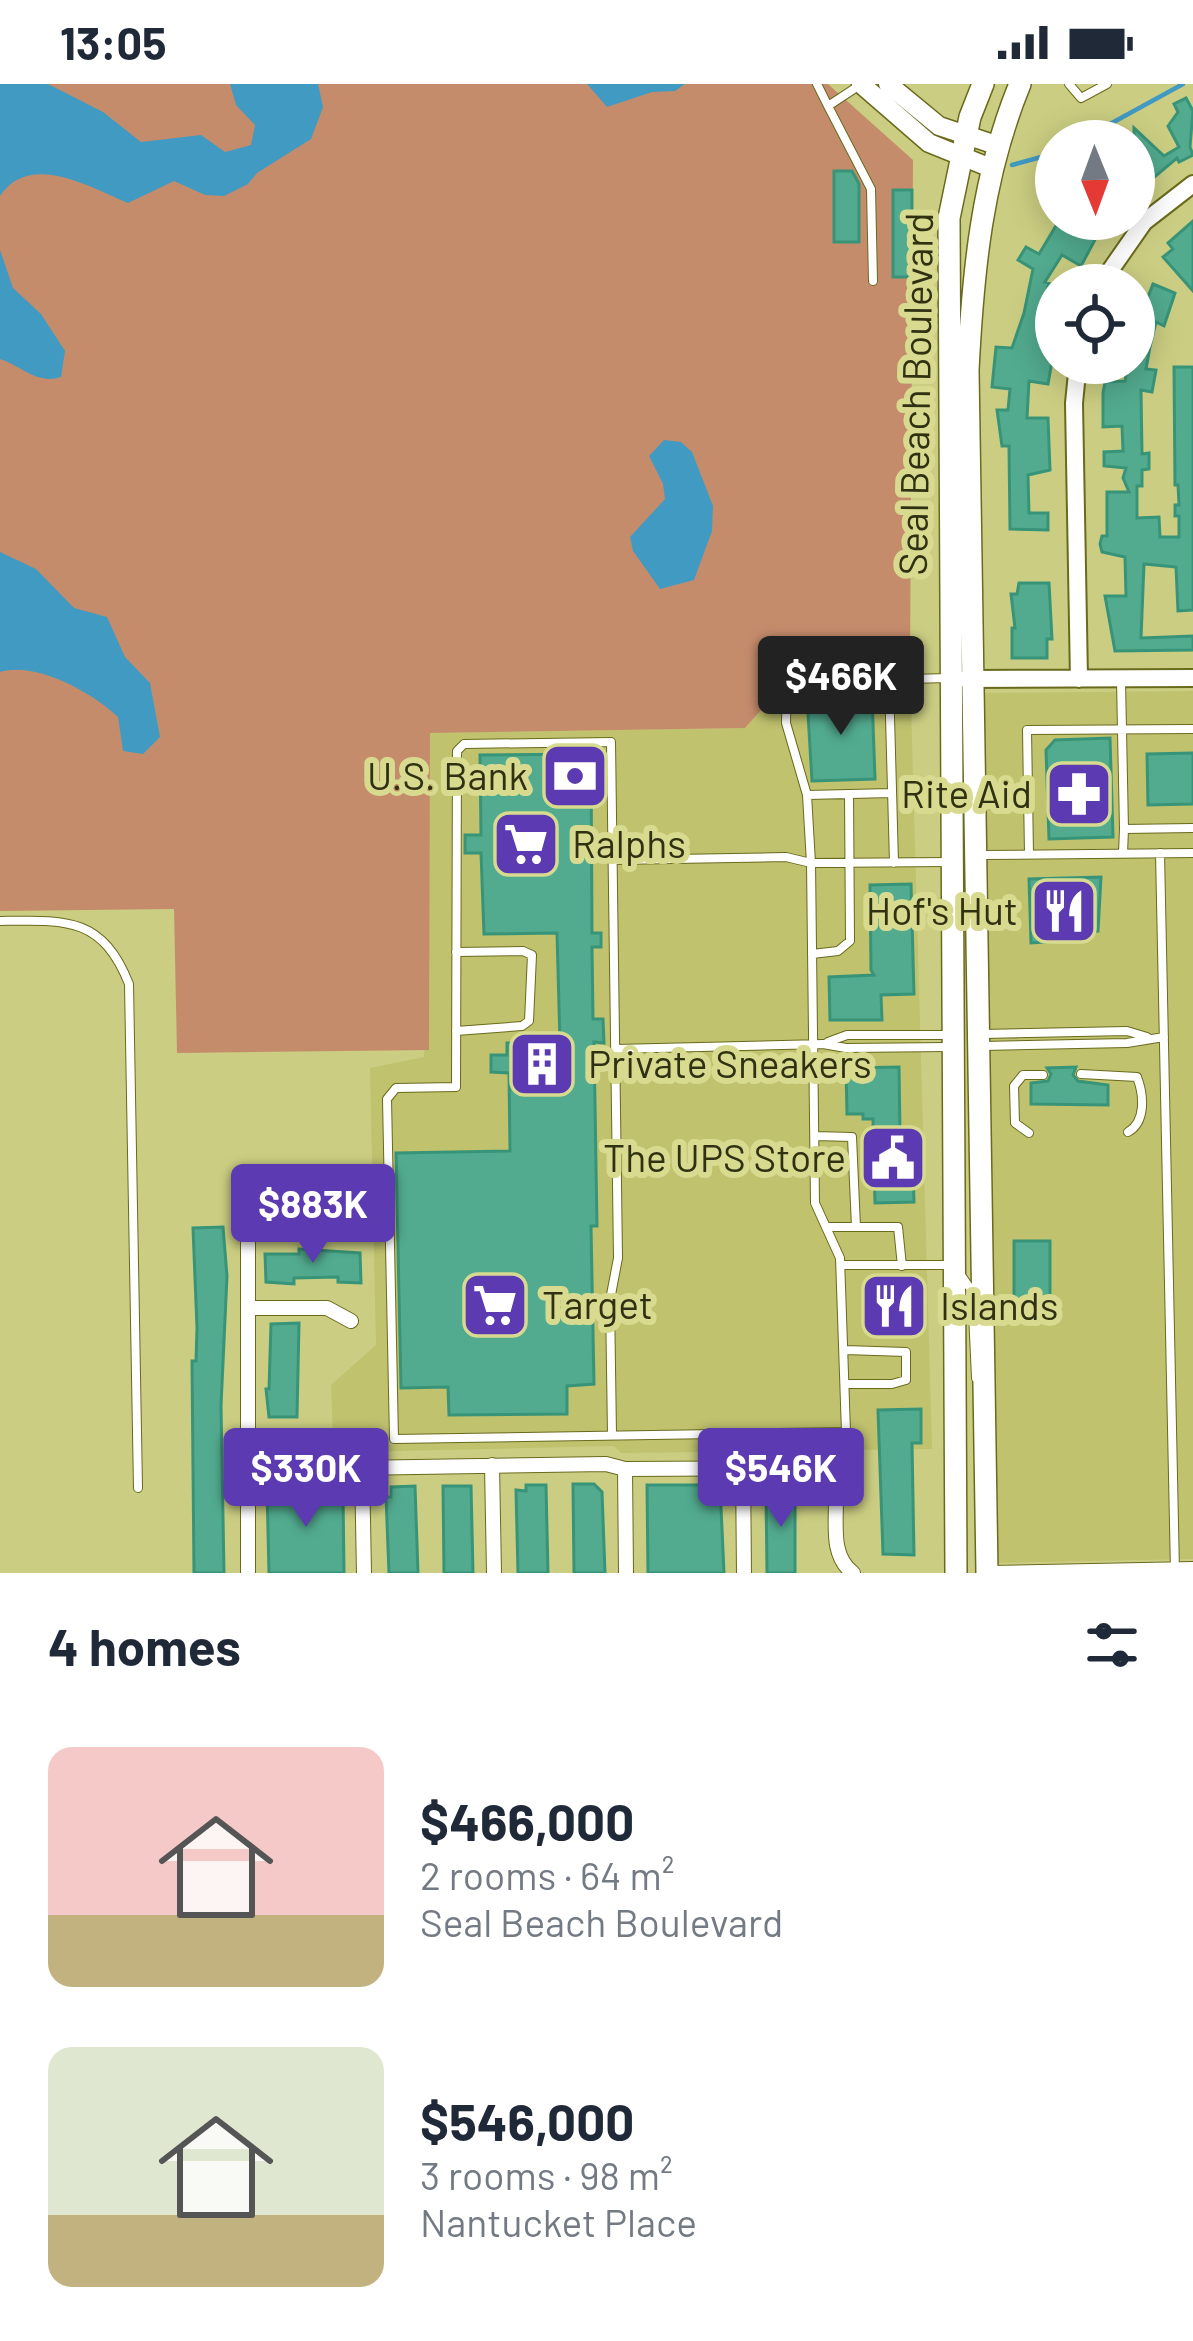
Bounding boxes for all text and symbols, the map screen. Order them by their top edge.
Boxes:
text: 13:05 [60,15,167,69]
north arrow [1035,120,1155,240]
map controls [1035,120,1155,384]
street label: Seal Beach Boulevard [888,212,941,576]
button: locate [1035,264,1155,384]
pin: $466K [757,636,925,738]
text: $466K [785,651,897,698]
bank icon: U.S. Bank [540,741,610,811]
place label: U.S. Bank [367,751,528,798]
pharmacy icon: Rite Aid [1044,759,1114,829]
place label: Rite Aid [901,769,1032,816]
supermarket icon: Ralphs [491,809,561,879]
place label: Ralphs [572,819,686,866]
restaurant icon: Hof's Hut [1029,876,1099,946]
place label: Hof's Hut [866,886,1018,933]
building icon: Private Sneakers [507,1029,577,1099]
place label: Private Sneakers [588,1039,872,1086]
public building icon: The UPS Store [858,1123,928,1193]
place label: The UPS Store [603,1133,846,1180]
pin: $883K [229,1164,397,1266]
text: $883K [258,1179,368,1226]
supermarket icon: Target [460,1270,530,1340]
restaurant icon: Islands [859,1271,929,1341]
place label: Target [542,1280,653,1327]
place label: Islands [940,1281,1059,1328]
pin: $330K [222,1428,390,1530]
pin: $546K [697,1428,865,1530]
text: $330K [250,1443,362,1490]
text: $546K [725,1443,837,1490]
icon: filters [1079,1612,1145,1678]
text: 4 homes [48,1615,241,1676]
text: $466,000 [420,1790,634,1851]
icon: home [144,1795,288,1939]
text: 2 rooms · 64 m² [420,1851,674,1898]
text: Seal Beach Boulevard [420,1898,783,1945]
text: $546,000 [420,2090,634,2151]
icon: home [144,2095,288,2239]
text: 3 rooms · 98 m² [420,2151,673,2198]
text: Nantucket Place [420,2198,697,2245]

